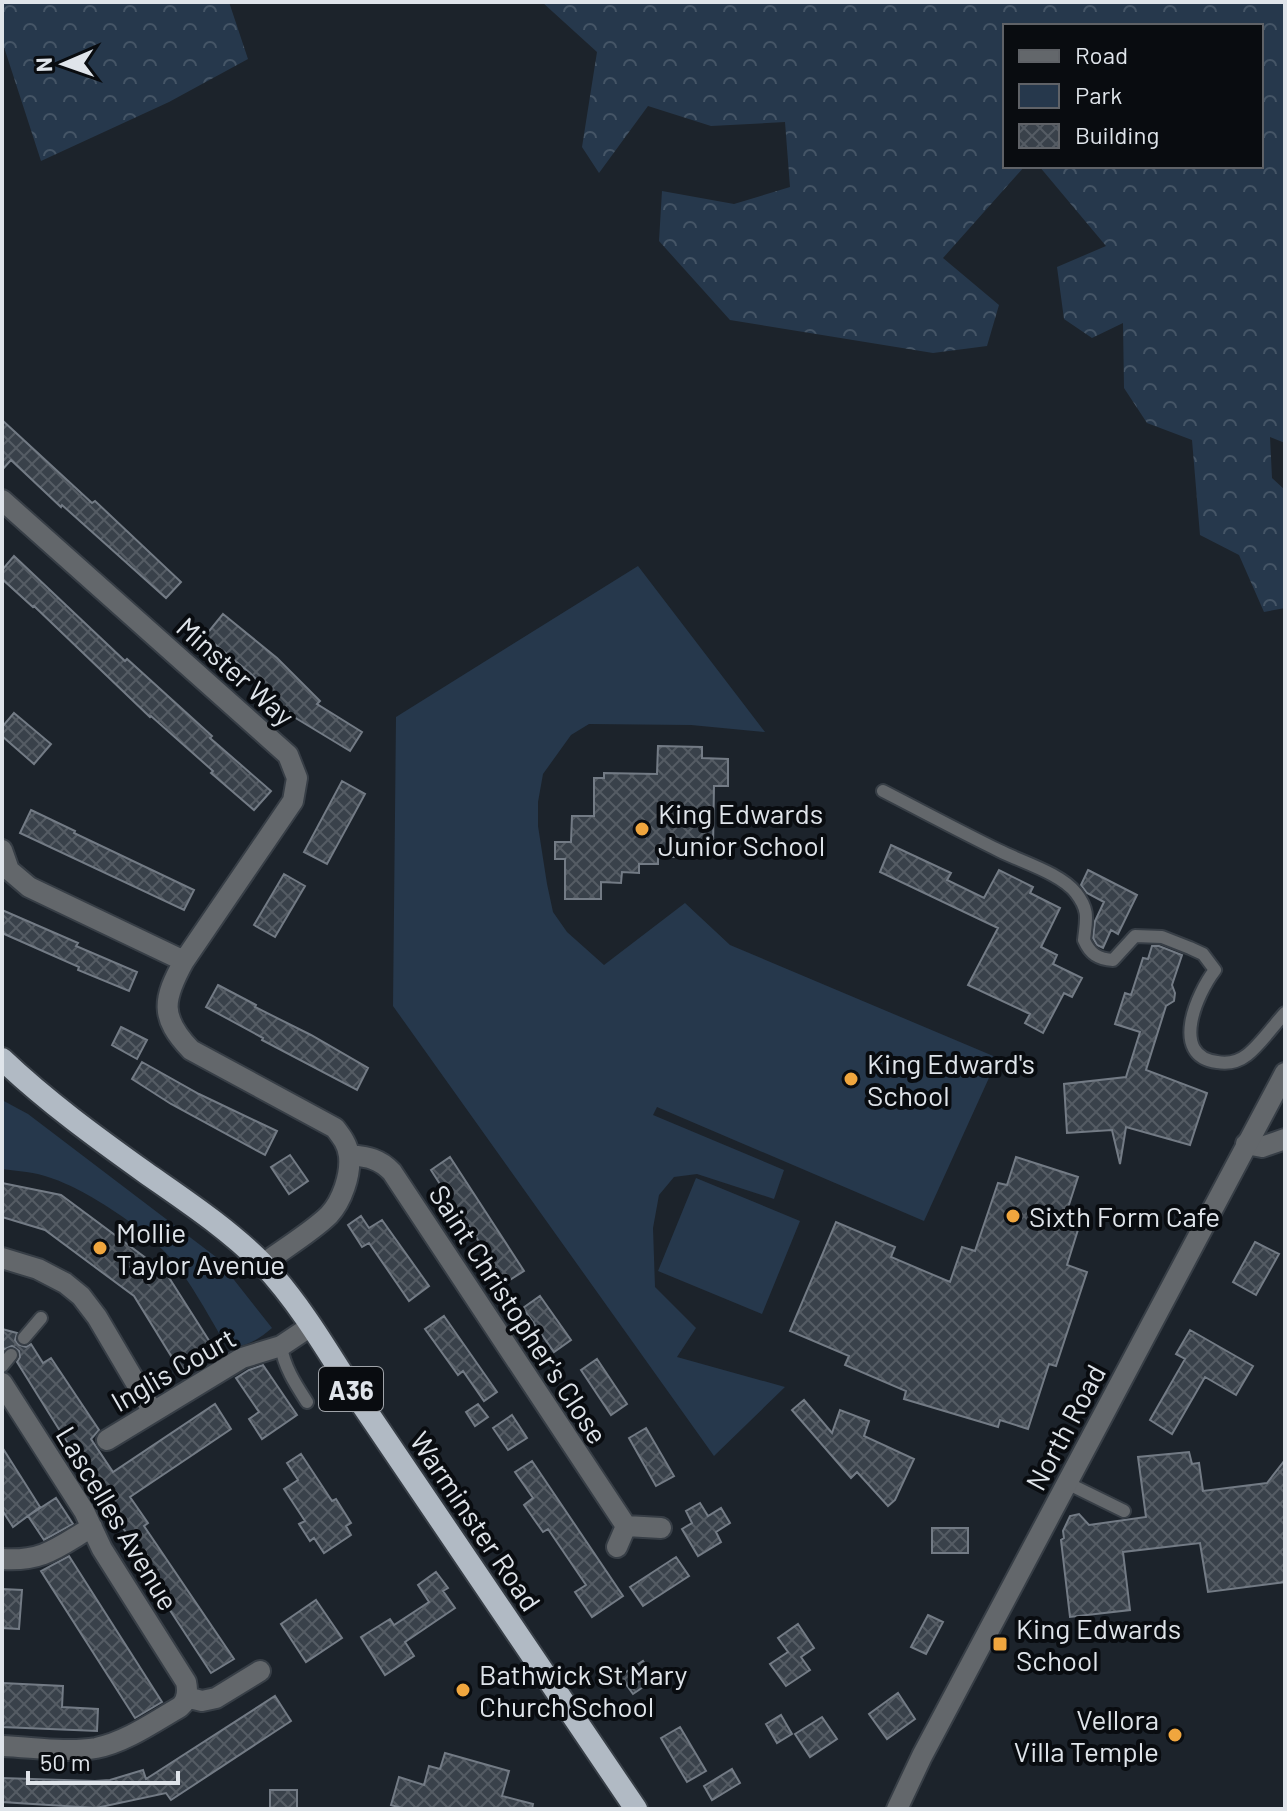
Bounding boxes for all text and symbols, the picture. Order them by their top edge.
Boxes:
north arrow [24,24,104,104]
legend [1003,24,1263,168]
text: Road [1075,40,1128,69]
text: N [30,57,56,73]
text: Park [1075,80,1122,109]
text: Building [1075,120,1159,149]
street label: Minster Way [170,609,302,733]
place label: King Edwards Junior School [658,796,825,862]
marker: King Edwards Junior School [633,820,651,838]
place label: King Edward's School [867,1046,1035,1112]
marker: King Edward's School [842,1070,860,1088]
street label: Saint Christopher's Close [423,1178,615,1450]
place label: Sixth Form Cafe [1029,1199,1220,1233]
marker: Sixth Form Cafe [1004,1207,1022,1225]
place label: Mollie Taylor Avenue [116,1215,285,1281]
marker: Mollie Taylor Avenue [91,1239,109,1257]
street label: Inglis Court [105,1320,241,1418]
street label: North Road [1018,1358,1112,1496]
road number: A36 [319,1367,383,1411]
street label: Lascelles Avenue [50,1420,186,1616]
street label: Warminster Road [403,1425,549,1617]
place label: King Edwards School [1016,1611,1181,1677]
marker: King Edwards School [991,1635,1009,1653]
place label: Bathwick St Mary Church School [479,1657,688,1723]
marker: Bathwick St Mary Church School [454,1681,472,1699]
place label: Vellora Villa Temple [1014,1702,1159,1768]
marker: Vellora Villa Temple [1166,1726,1184,1744]
scale bar [28,1735,178,1785]
text: 50 m [40,1747,91,1776]

